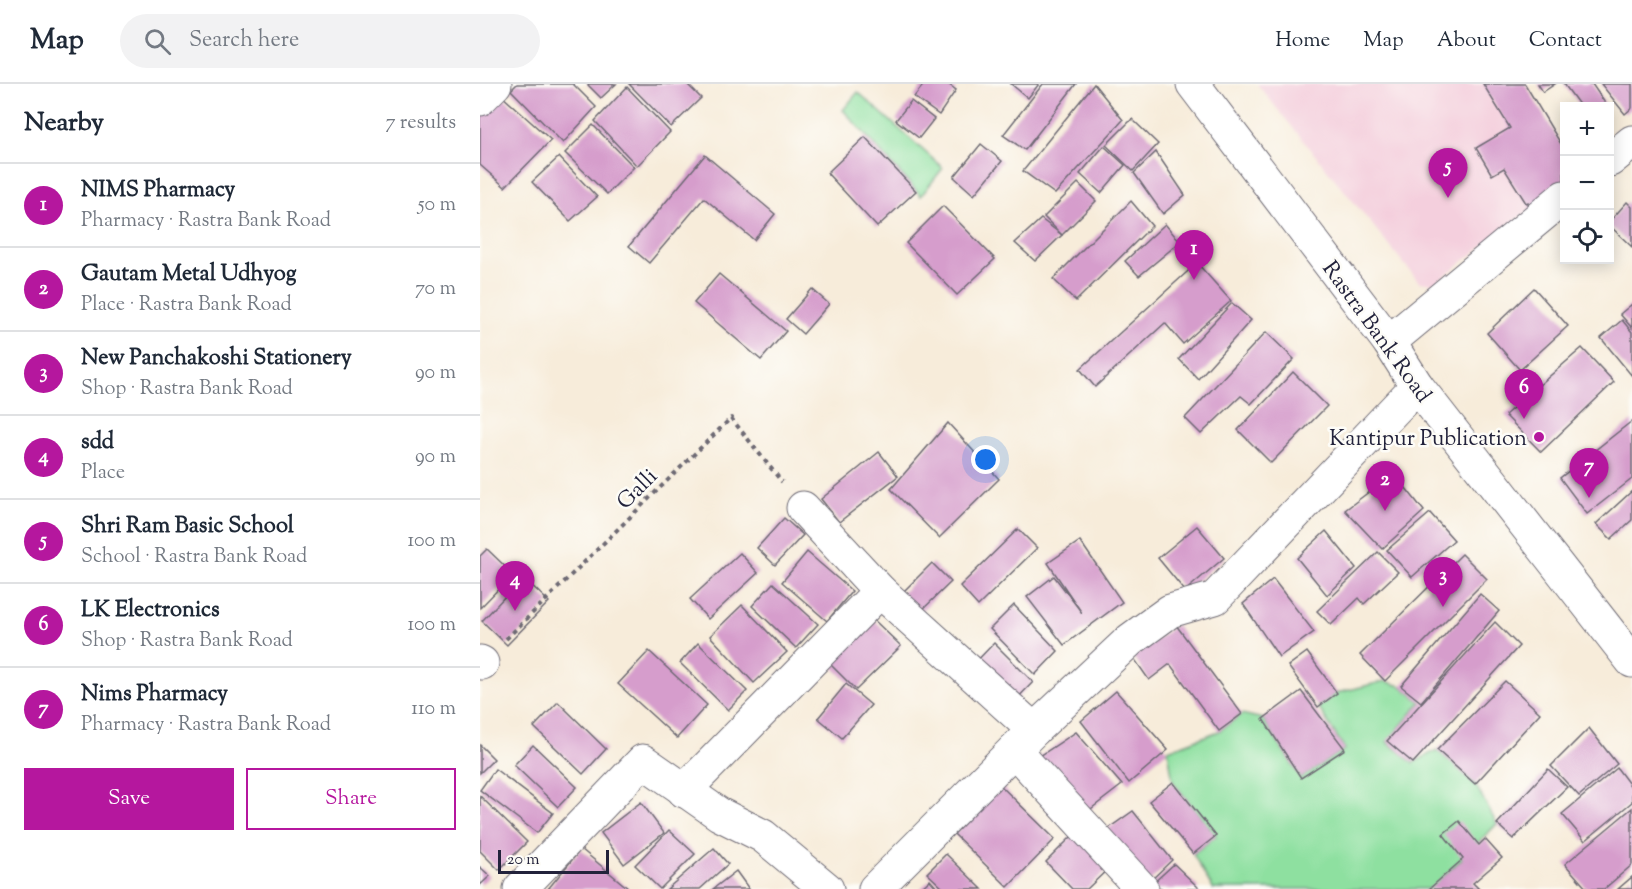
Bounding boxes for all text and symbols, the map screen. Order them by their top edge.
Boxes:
search box [120,14,540,68]
text: Map [30,21,84,61]
icon: search [141,25,174,58]
text: Search here [189,25,299,57]
text: Home [1275,26,1330,56]
text: Map [1363,26,1404,56]
text: About [1437,26,1496,56]
text: Contact [1529,26,1602,56]
map controls [1560,102,1614,264]
button: + [1560,102,1614,156]
text: Nearby [24,105,104,142]
text: 7 results [385,109,456,138]
pin: 5 [1428,148,1468,198]
button: − [1560,156,1614,210]
text: NIMS Pharmacy [81,175,235,207]
text: 1 [40,191,47,220]
text: 50 m [418,191,456,220]
text: Pharmacy · Rastra Bank Road [81,207,331,236]
button: locate [1560,210,1614,264]
pin: 1 [1174,230,1214,280]
street label: Rastra Bank Road [1313,255,1438,410]
text: Gautam Metal Udhyog [81,259,297,291]
text: 2 [39,275,48,304]
text: 70 m [415,275,456,304]
text: Place · Rastra Bank Road [81,291,292,320]
text: New Panchakoshi Stationery [81,343,352,375]
text: 3 [39,359,48,388]
text: 90 m [415,359,456,388]
pin: 6 [1504,370,1544,419]
text: Shop · Rastra Bank Road [81,375,293,404]
place label: Kantipur Publication [1329,424,1527,456]
text: sdd [81,427,114,459]
marker: Kantipur Publication [1532,430,1546,444]
text: 4 [38,443,49,472]
text: 90 m [415,443,456,472]
your location [971,445,1000,474]
pin: 7 [1570,448,1608,498]
text: Place [81,459,125,488]
street label: Galli [610,462,666,518]
pin: 2 [1366,462,1404,511]
text: Shri Ram Basic School [81,511,294,543]
text: 5 [40,527,47,556]
text: 100 m [407,527,456,556]
text: School · Rastra Bank Road [81,543,307,572]
pin: 3 [1424,558,1462,607]
pin: 4 [495,562,534,611]
text: LK Electronics [81,595,220,627]
text: 6 [39,611,48,640]
text: 100 m [407,611,456,640]
text: Shop · Rastra Bank Road [81,627,293,656]
text: Nims Pharmacy [81,679,228,711]
text: 7 [38,695,49,724]
text: 110 m [411,695,456,724]
text: Pharmacy · Rastra Bank Road [81,711,331,740]
button: Save [24,768,234,830]
button: Share [246,768,456,830]
scale bar [498,847,609,874]
text: 20 m [507,849,540,872]

